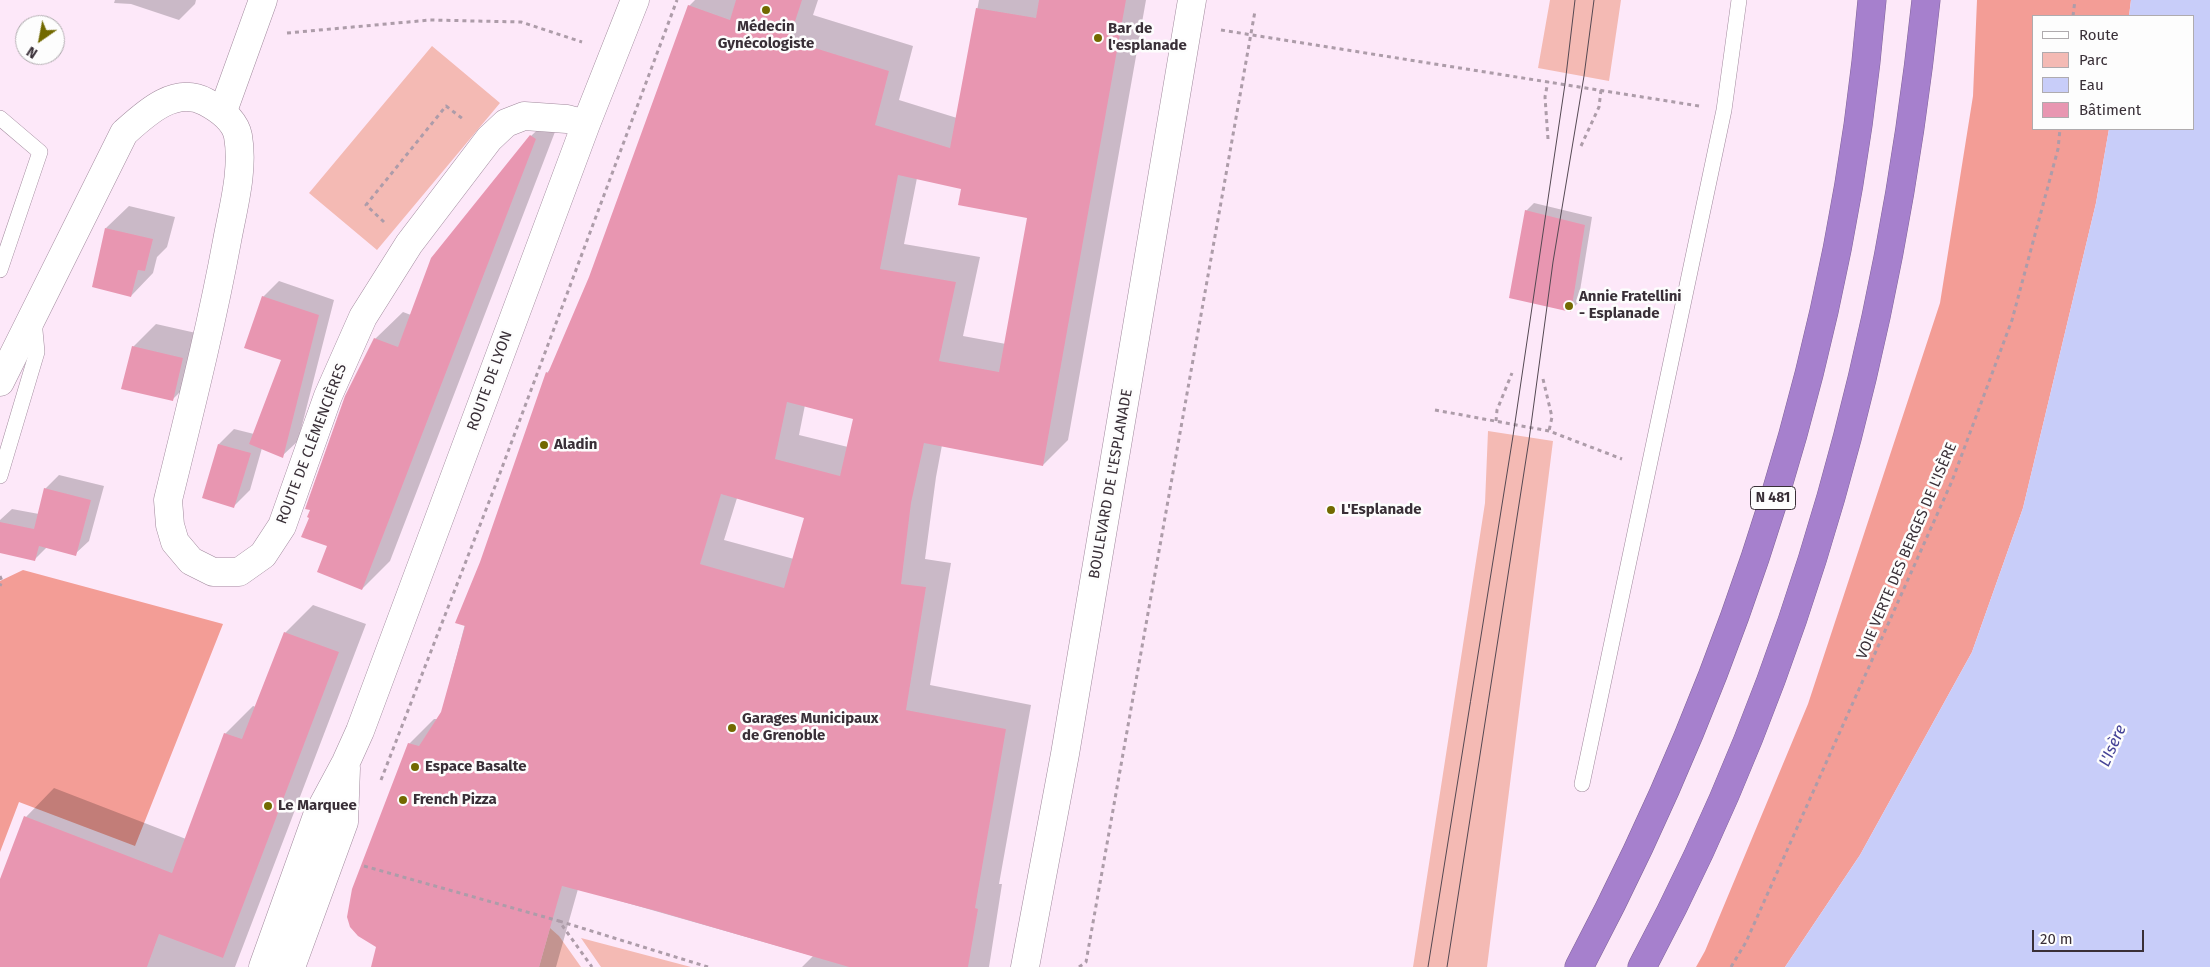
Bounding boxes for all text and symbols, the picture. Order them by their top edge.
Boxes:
marker: Médecin Gynécologiste [760,4,772,16]
north arrow [15,15,65,65]
legend [2032,15,2195,130]
place label: Médecin Gynécologiste [718,18,814,53]
place label: Bar de l'esplanade [1108,20,1187,55]
text: Route [2079,26,2119,44]
marker: Bar de l'esplanade [1092,32,1104,44]
text: N [24,43,41,62]
text: Parc [2079,51,2108,69]
text: Eau [2079,76,2104,94]
text: Bâtiment [2079,101,2141,119]
place label: Annie Fratellini - Esplanade [1579,288,1682,323]
marker: Annie Fratellini - Esplanade [1563,300,1575,312]
street label: ROUTE DE LYON [464,328,516,434]
street label: ROUTE DE CLÉMENCIÈRES [273,361,351,527]
street label: BOULEVARD DE L'ESPLANADE [1085,388,1137,580]
place label: Aladin [554,436,597,454]
marker: Aladin [538,439,550,451]
street label: VOIE VERTE DES BERGES DE L'ISÈRE [1853,440,1961,662]
road number: N 481 [1750,486,1796,509]
place label: L'Esplanade [1341,501,1422,519]
marker: L'Esplanade [1325,504,1337,516]
place label: Garages Municipaux de Grenoble [742,710,878,745]
marker: Garages Municipaux de Grenoble [726,722,738,734]
water label: L'Isère [2095,722,2131,770]
place label: Espace Basalte [425,758,527,776]
marker: Espace Basalte [409,761,421,773]
place label: French Pizza [413,791,497,809]
marker: French Pizza [397,794,409,806]
place label: Le Marquee [278,797,357,815]
marker: Le Marquee [262,800,274,812]
scale bar [2035,920,2148,952]
text: 20 m [2040,930,2073,948]

